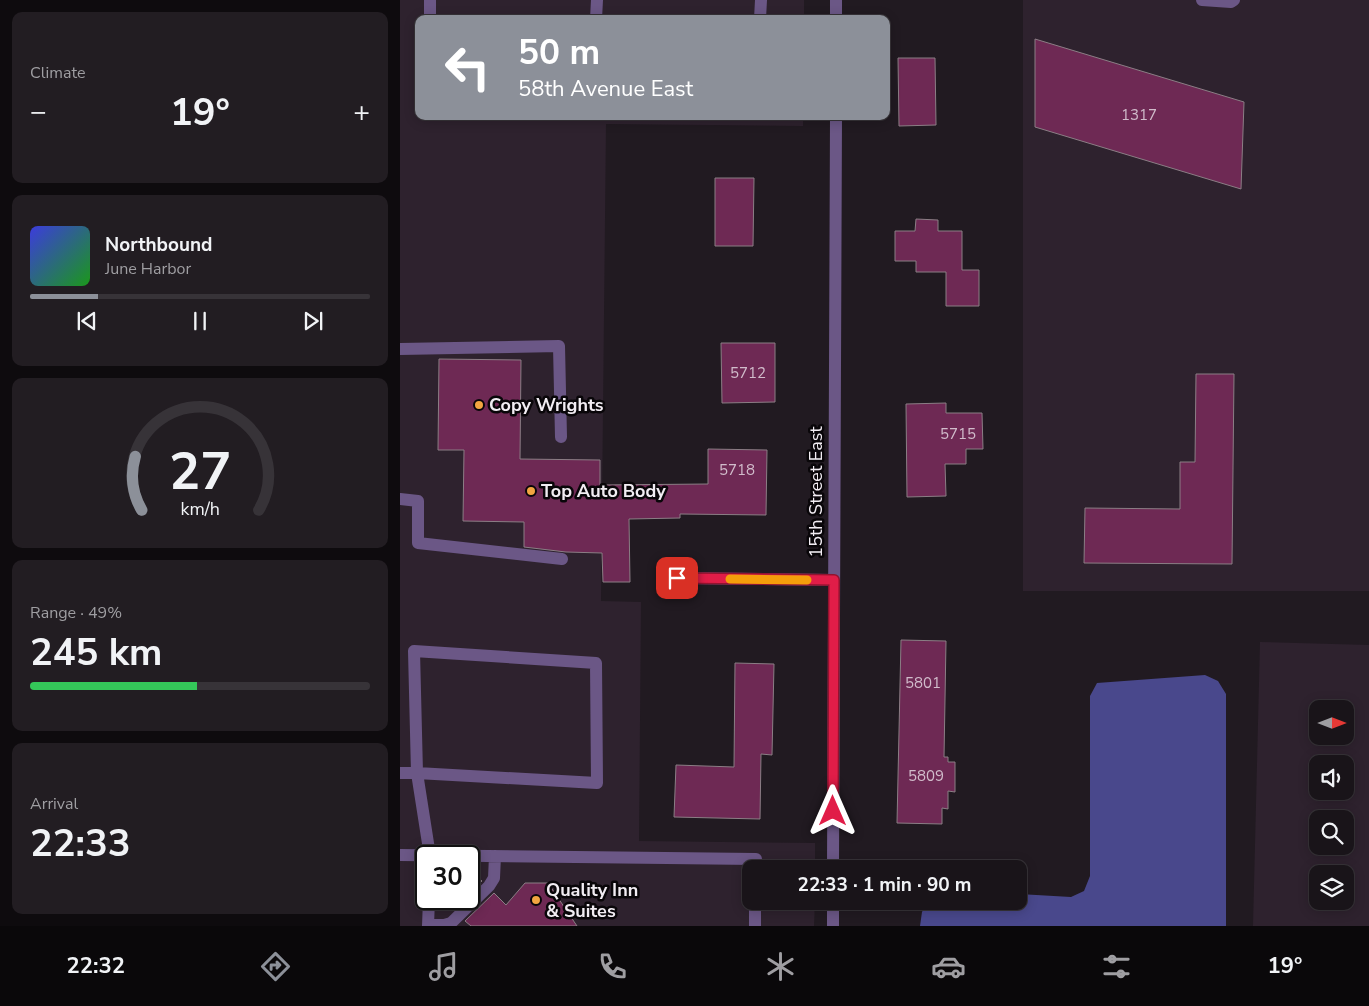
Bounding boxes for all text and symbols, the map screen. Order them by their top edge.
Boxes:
text: 50 m [518,29,600,76]
icon: left [435,35,500,100]
text: Climate [30,62,85,84]
text: 58th Avenue East [518,74,693,104]
text: 19° [170,87,230,138]
text: − [30,93,47,131]
text: + [353,93,370,131]
house number: 1317 [1121,105,1157,125]
text: Northbound [105,232,212,258]
text: June Harbor [105,258,191,280]
icon: previous [73,307,101,335]
icon: pause [186,307,214,335]
icon: next [299,307,327,335]
house number: 5712 [730,363,766,383]
place label: Copy Wrights [489,393,604,417]
marker: Copy Wrights [473,399,485,411]
house number: 5715 [940,424,976,444]
street label: 15th Street East [804,426,828,558]
text: 27 [169,436,231,507]
house number: 5718 [719,460,755,480]
place label: Top Auto Body [541,479,666,503]
marker: Top Auto Body [525,485,537,497]
text: km/h [180,497,220,521]
pin [656,557,698,599]
icon: arrive [663,564,691,592]
text: Range · 49% [30,602,122,624]
text: 245 km [30,627,162,678]
house number: 5801 [905,673,941,693]
north arrow [1309,700,1354,745]
map controls [1309,700,1354,910]
button: sound [1309,755,1354,800]
house number: 5809 [908,766,944,786]
position arrow [806,784,858,836]
text: Arrival [30,793,78,815]
button: search [1309,810,1354,855]
text: 22:33 [30,818,131,869]
speed limit sign: 30 [415,845,480,910]
button: layers [1309,865,1354,910]
text: 22:33 · 1 min · 90 m [797,872,972,898]
place label: Quality Inn & Suites [546,878,638,923]
marker: Quality Inn & Suites [530,894,542,906]
icon: directions [258,949,293,984]
icon: music [426,949,461,984]
icon: phone [595,949,630,984]
icon: climate [763,949,798,984]
icon: car [931,949,966,984]
icon: filters [1099,949,1134,984]
text: 22:32 [67,951,125,981]
text: 19° [1268,951,1302,981]

